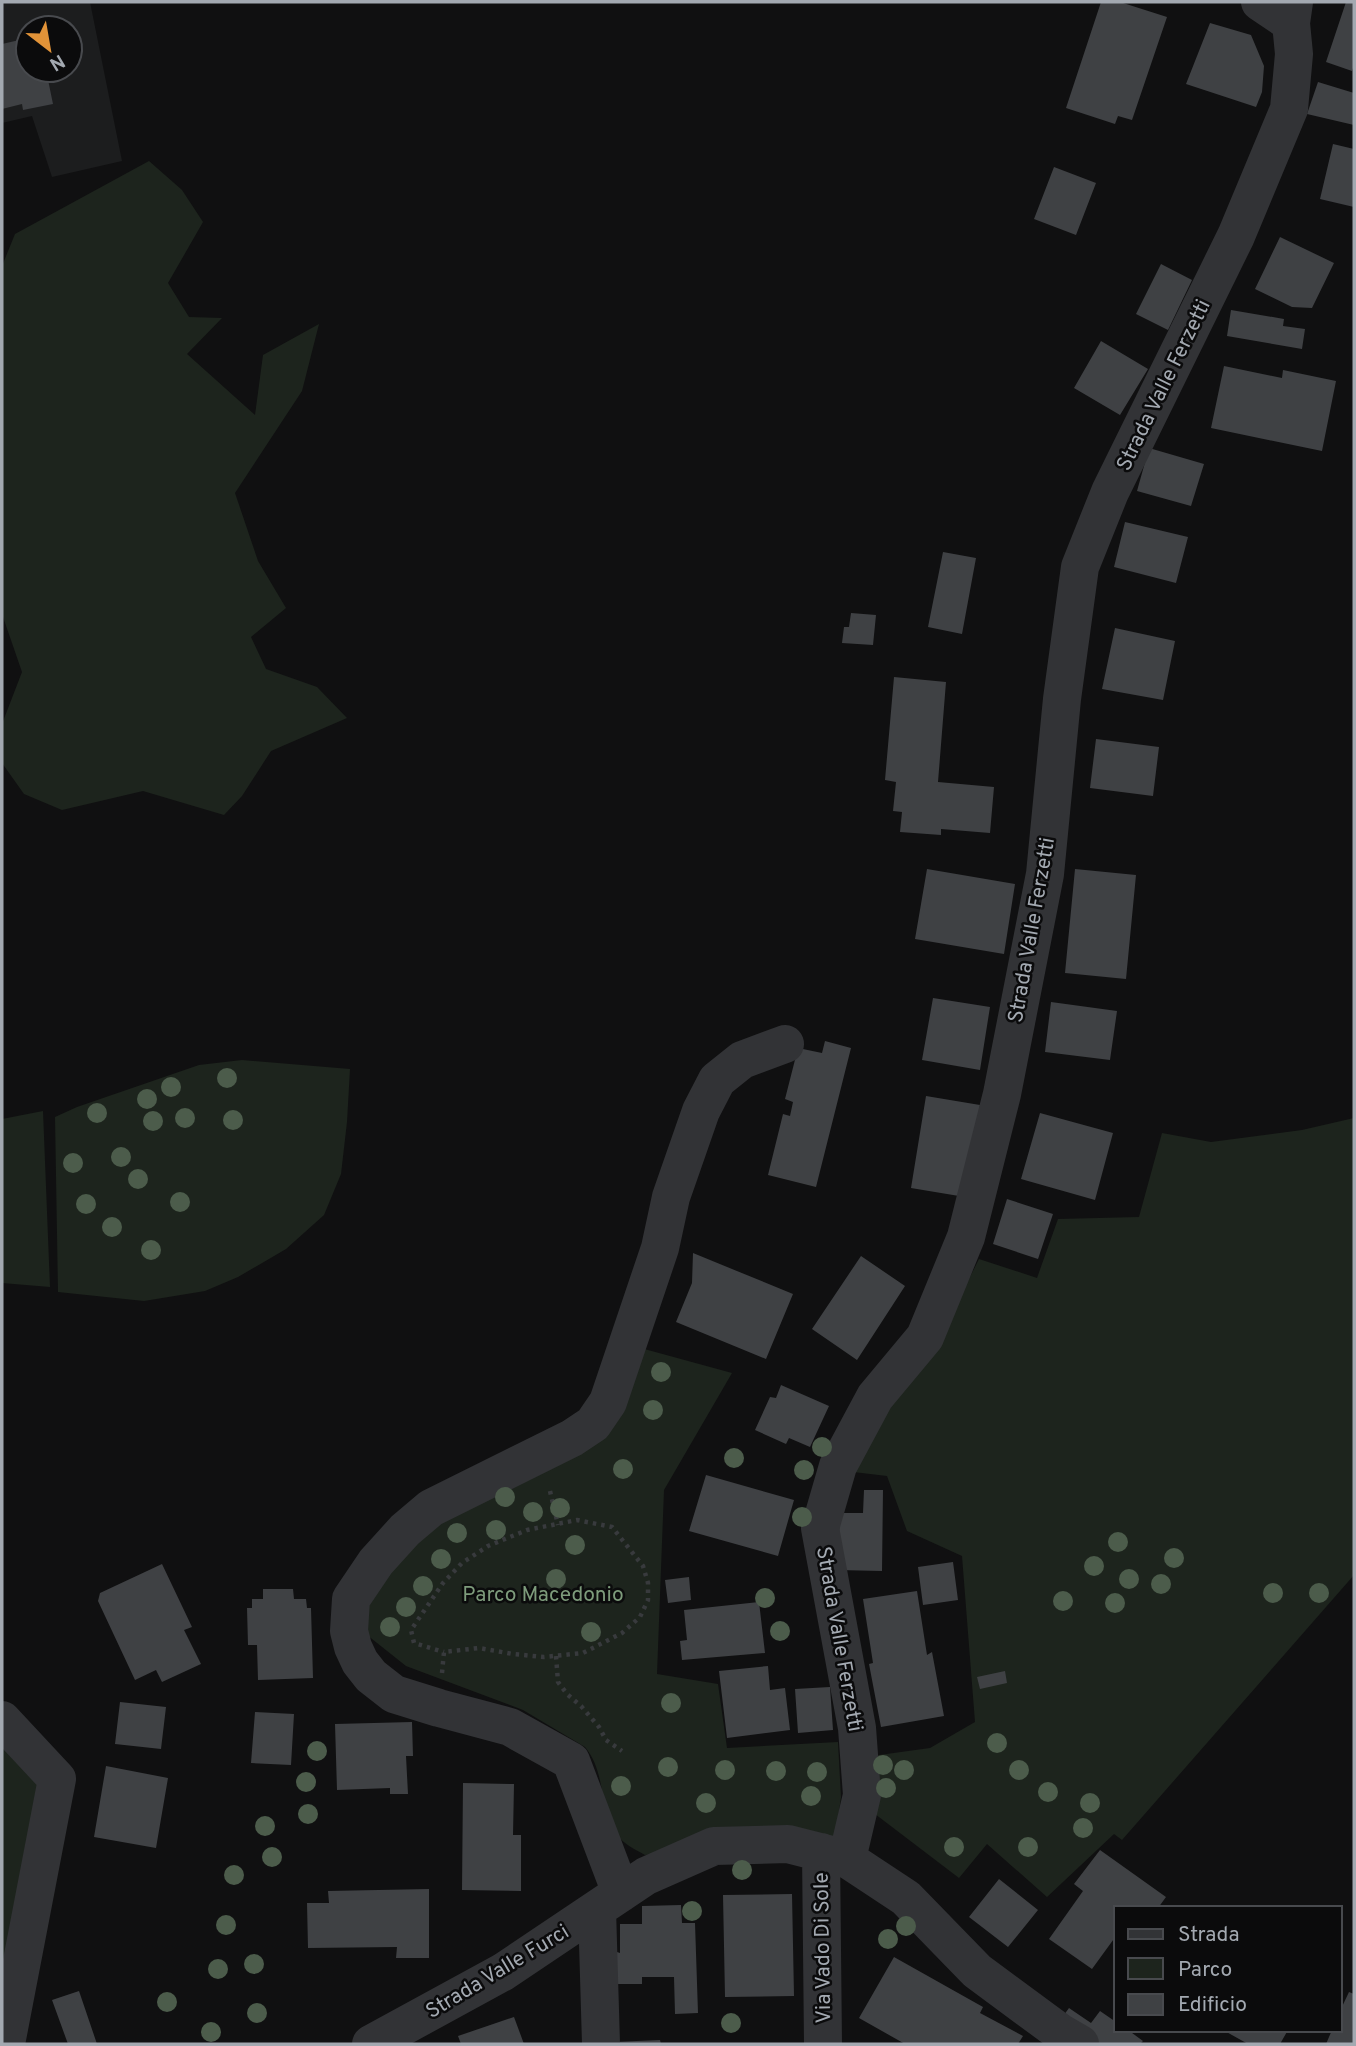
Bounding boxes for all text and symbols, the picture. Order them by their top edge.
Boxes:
north arrow [14,14,84,84]
text: N [45,48,69,76]
street label: Strada Valle Ferzetti [1111,295,1218,476]
street label: Strada Valle Ferzetti [1003,836,1062,1025]
street label: Strada Valle Ferzetti [809,1545,868,1734]
park label: Parco Macedonio [462,1582,624,1609]
street label: Via Vado Di Sole [809,1872,838,2024]
legend [1114,1906,1342,2032]
street label: Strada Valle Furci [421,1919,574,2026]
text: Strada [1178,1922,1239,1949]
text: Parco [1178,1957,1232,1984]
text: Edificio [1178,1992,1247,2019]

